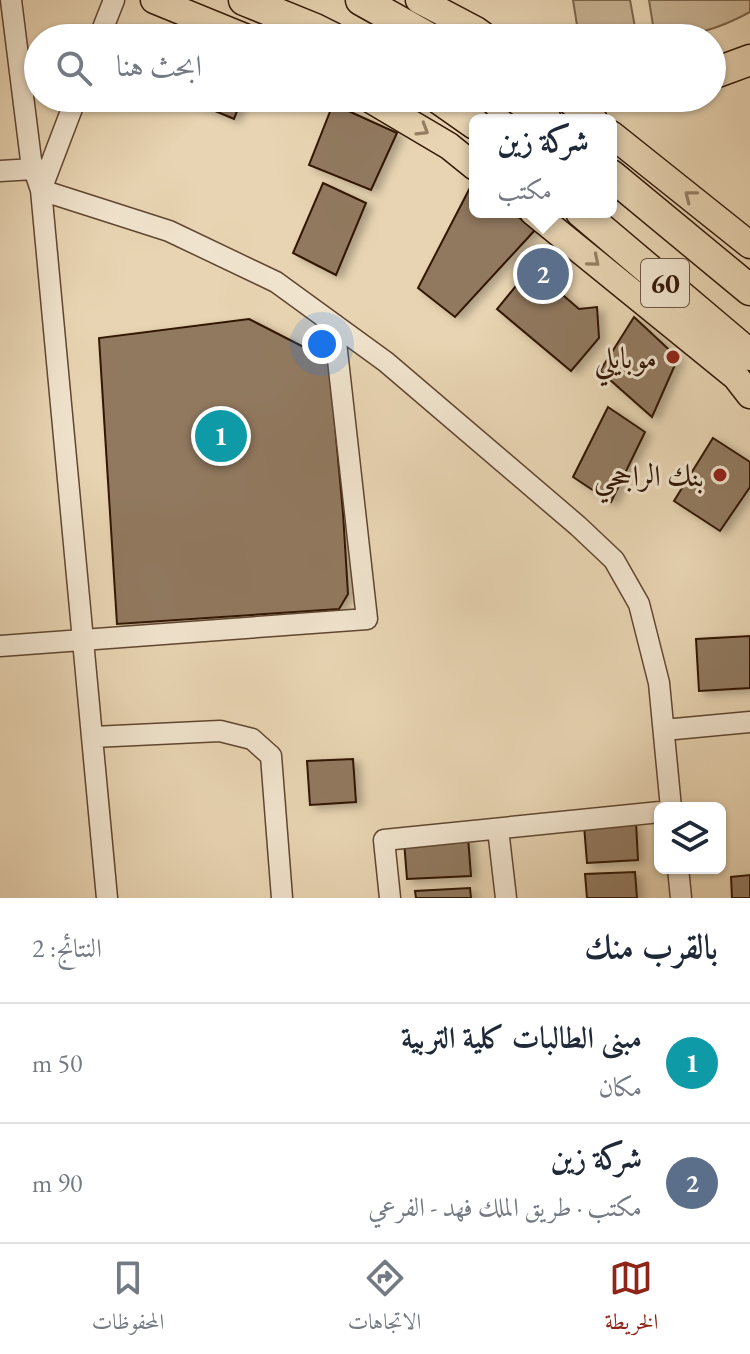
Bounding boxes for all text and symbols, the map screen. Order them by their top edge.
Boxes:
search box [24,24,726,112]
icon: search [52,46,96,90]
text: ابحث هنا [116,46,202,85]
popup [469,114,617,218]
one-way arrow [414,121,429,136]
text: شركة زين [497,121,589,160]
text: مكتب [497,173,552,207]
one-way arrow [685,191,699,206]
pin: 2 [517,244,569,304]
one-way arrow [584,251,599,266]
road number: 60 [641,259,689,307]
your location [302,324,342,364]
place label: موبايلي [594,338,657,387]
marker: موبايلي [664,348,682,366]
pin: 1 [195,406,247,466]
place label: بنك الراجحي [594,456,704,504]
marker: بنك الراجحي [711,466,729,484]
map controls [654,802,726,874]
button: layers [654,802,726,874]
text: بالقرب منك [584,924,718,968]
text: النتائج: 2 [32,931,102,965]
text: مبنى الطالبات كلية التربية [401,1018,642,1057]
text: 50 m [32,1046,82,1080]
text: 1 [685,1046,699,1080]
text: مكان [598,1070,642,1104]
text: شركة زين [551,1138,642,1177]
text: 90 m [32,1166,82,1200]
text: 2 [685,1166,699,1200]
text: مكتب · طريق الملك فهد - الفرعي [368,1190,642,1224]
tab: المحفوظات [92,1256,164,1343]
tab: الاتجاهات [348,1256,421,1343]
tab: الخريطة [605,1256,658,1343]

